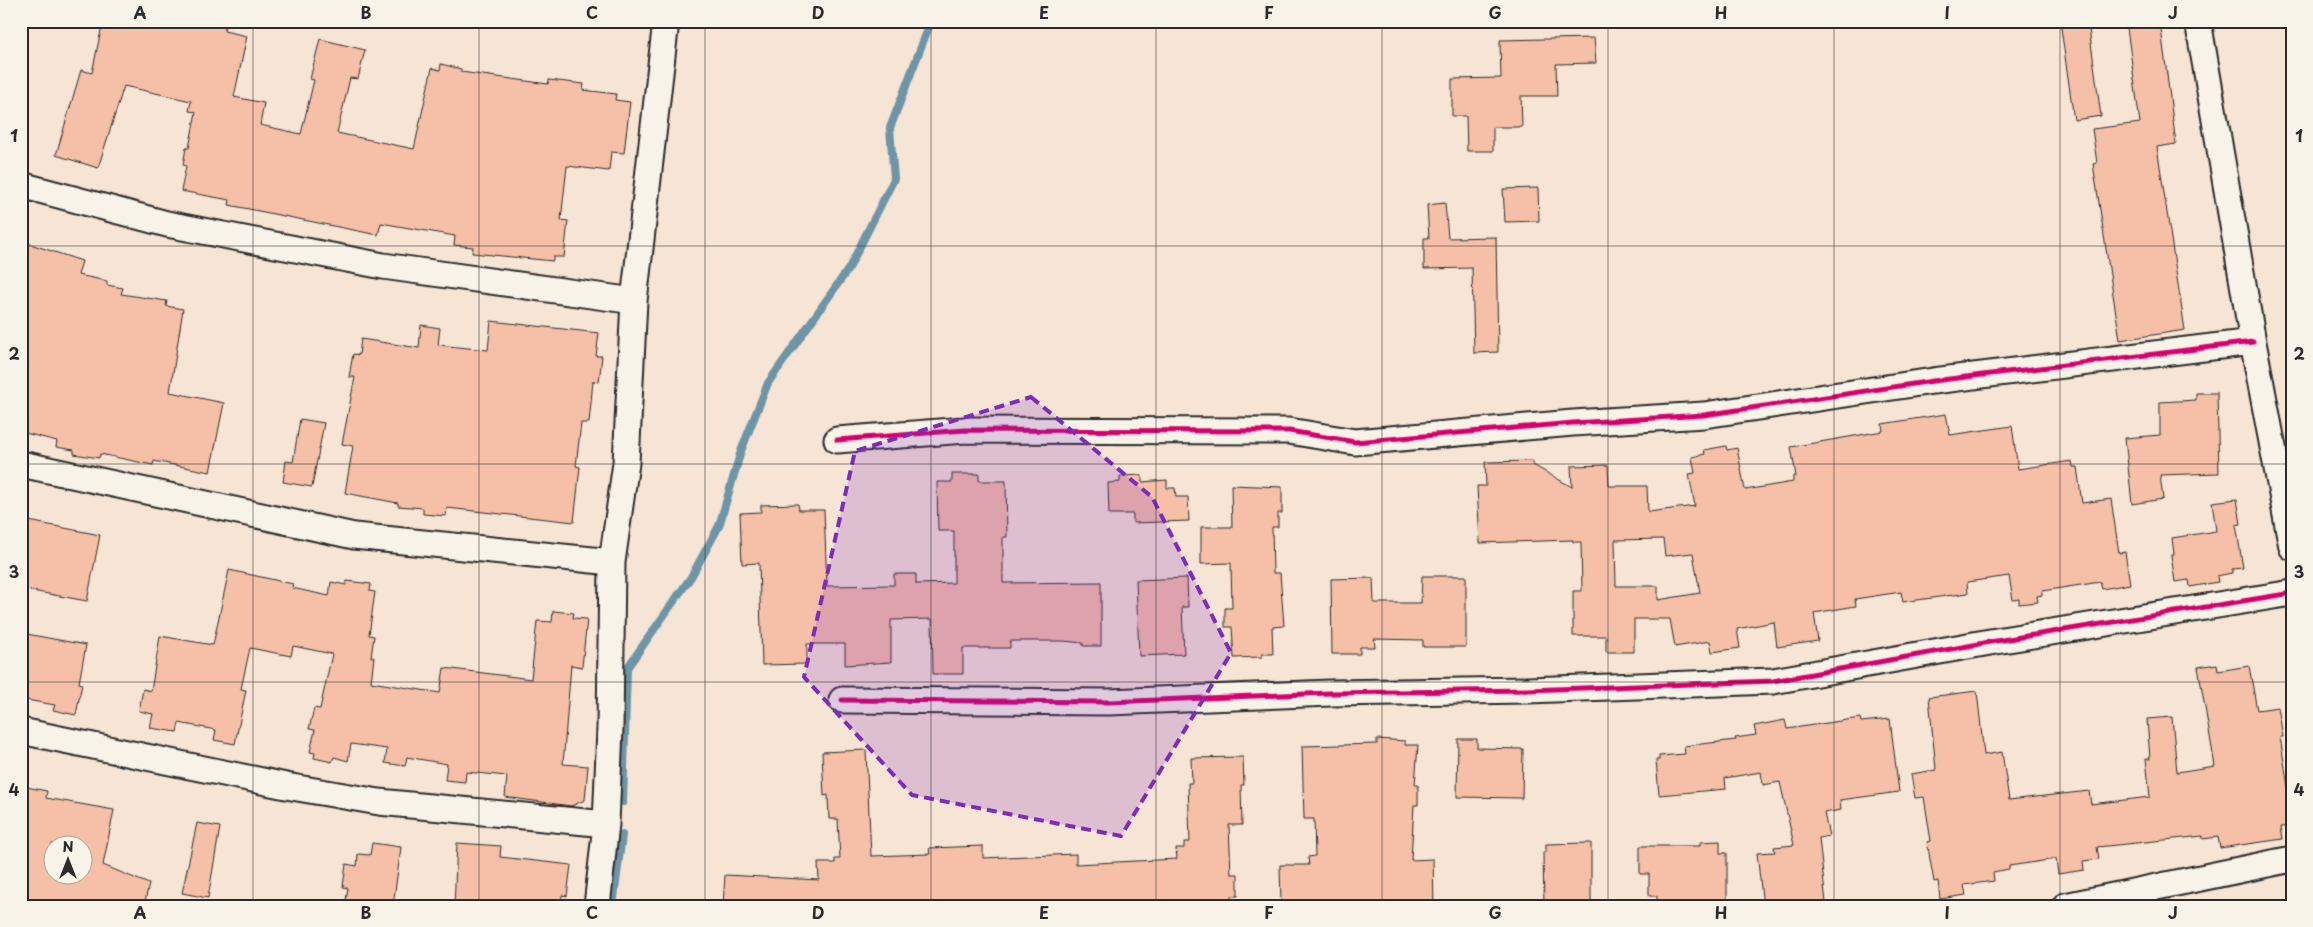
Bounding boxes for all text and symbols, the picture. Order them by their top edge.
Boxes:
text: A [134,0,147,24]
text: B [361,0,372,24]
text: C [586,0,598,24]
text: D [812,0,824,24]
text: E [1039,0,1049,24]
text: F [1264,0,1274,24]
text: G [1488,0,1502,24]
text: H [1715,0,1727,24]
text: I [1944,0,1950,24]
text: J [2168,0,2178,24]
text: 1 [10,123,18,147]
text: 1 [2295,123,2303,147]
text: 2 [8,341,20,365]
text: 2 [2293,341,2305,365]
text: 3 [9,559,19,583]
text: 3 [2294,559,2304,583]
text: 4 [9,777,20,801]
text: 4 [2294,777,2305,801]
north arrow [42,834,92,884]
text: N [62,836,74,857]
text: A [134,900,147,924]
text: B [361,900,372,924]
text: C [586,900,598,924]
text: D [812,900,824,924]
text: E [1039,900,1049,924]
text: F [1264,900,1274,924]
text: G [1488,900,1502,924]
text: H [1715,900,1727,924]
text: I [1944,900,1950,924]
text: J [2168,900,2178,924]

